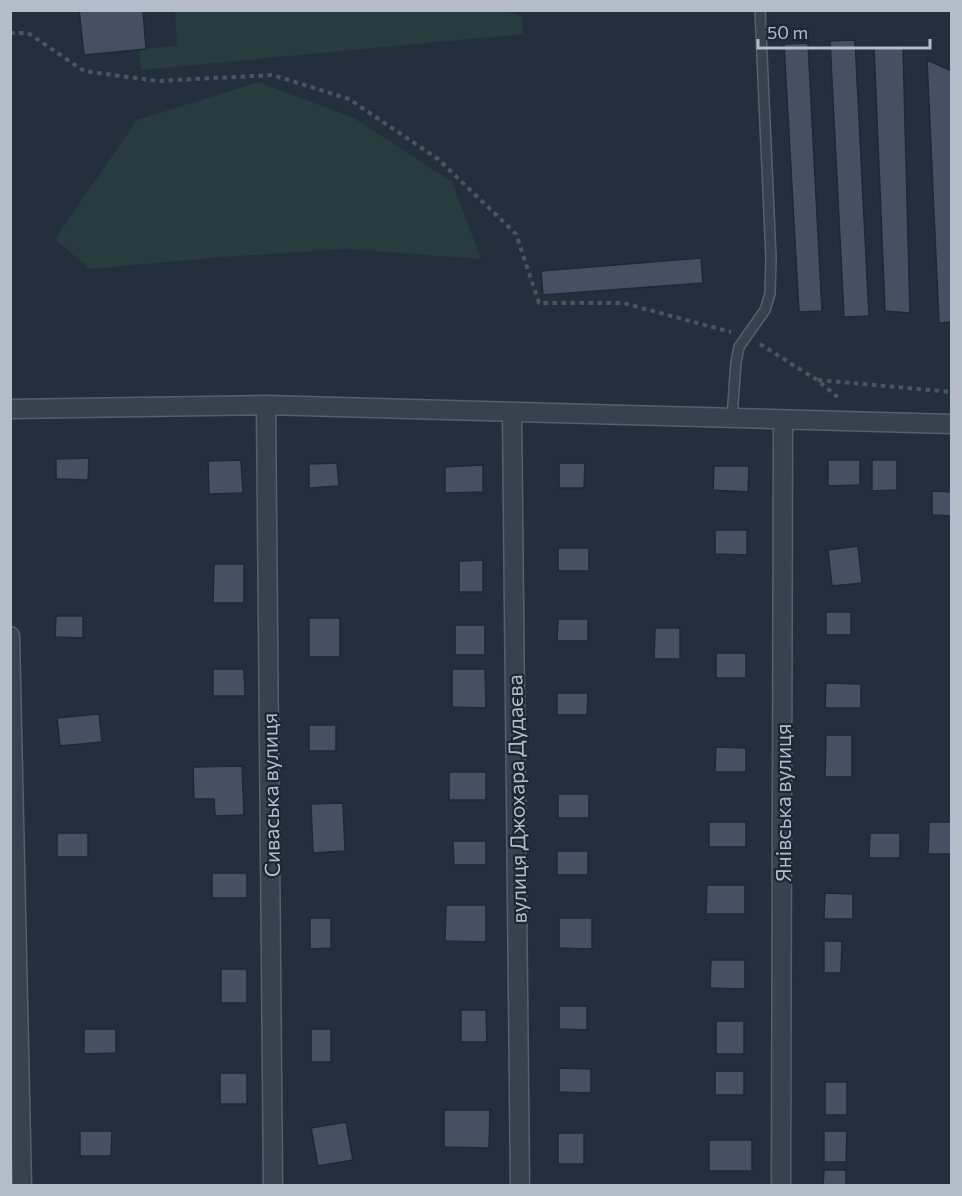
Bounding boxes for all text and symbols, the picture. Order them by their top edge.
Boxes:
scale bar [758,12,930,50]
text: 50 m [767,21,808,43]
street label: вулиця Джохара Дудаєва [501,674,531,924]
street label: Сиваська вулиця [256,713,284,877]
street label: Янівська вулиця [770,724,795,882]

